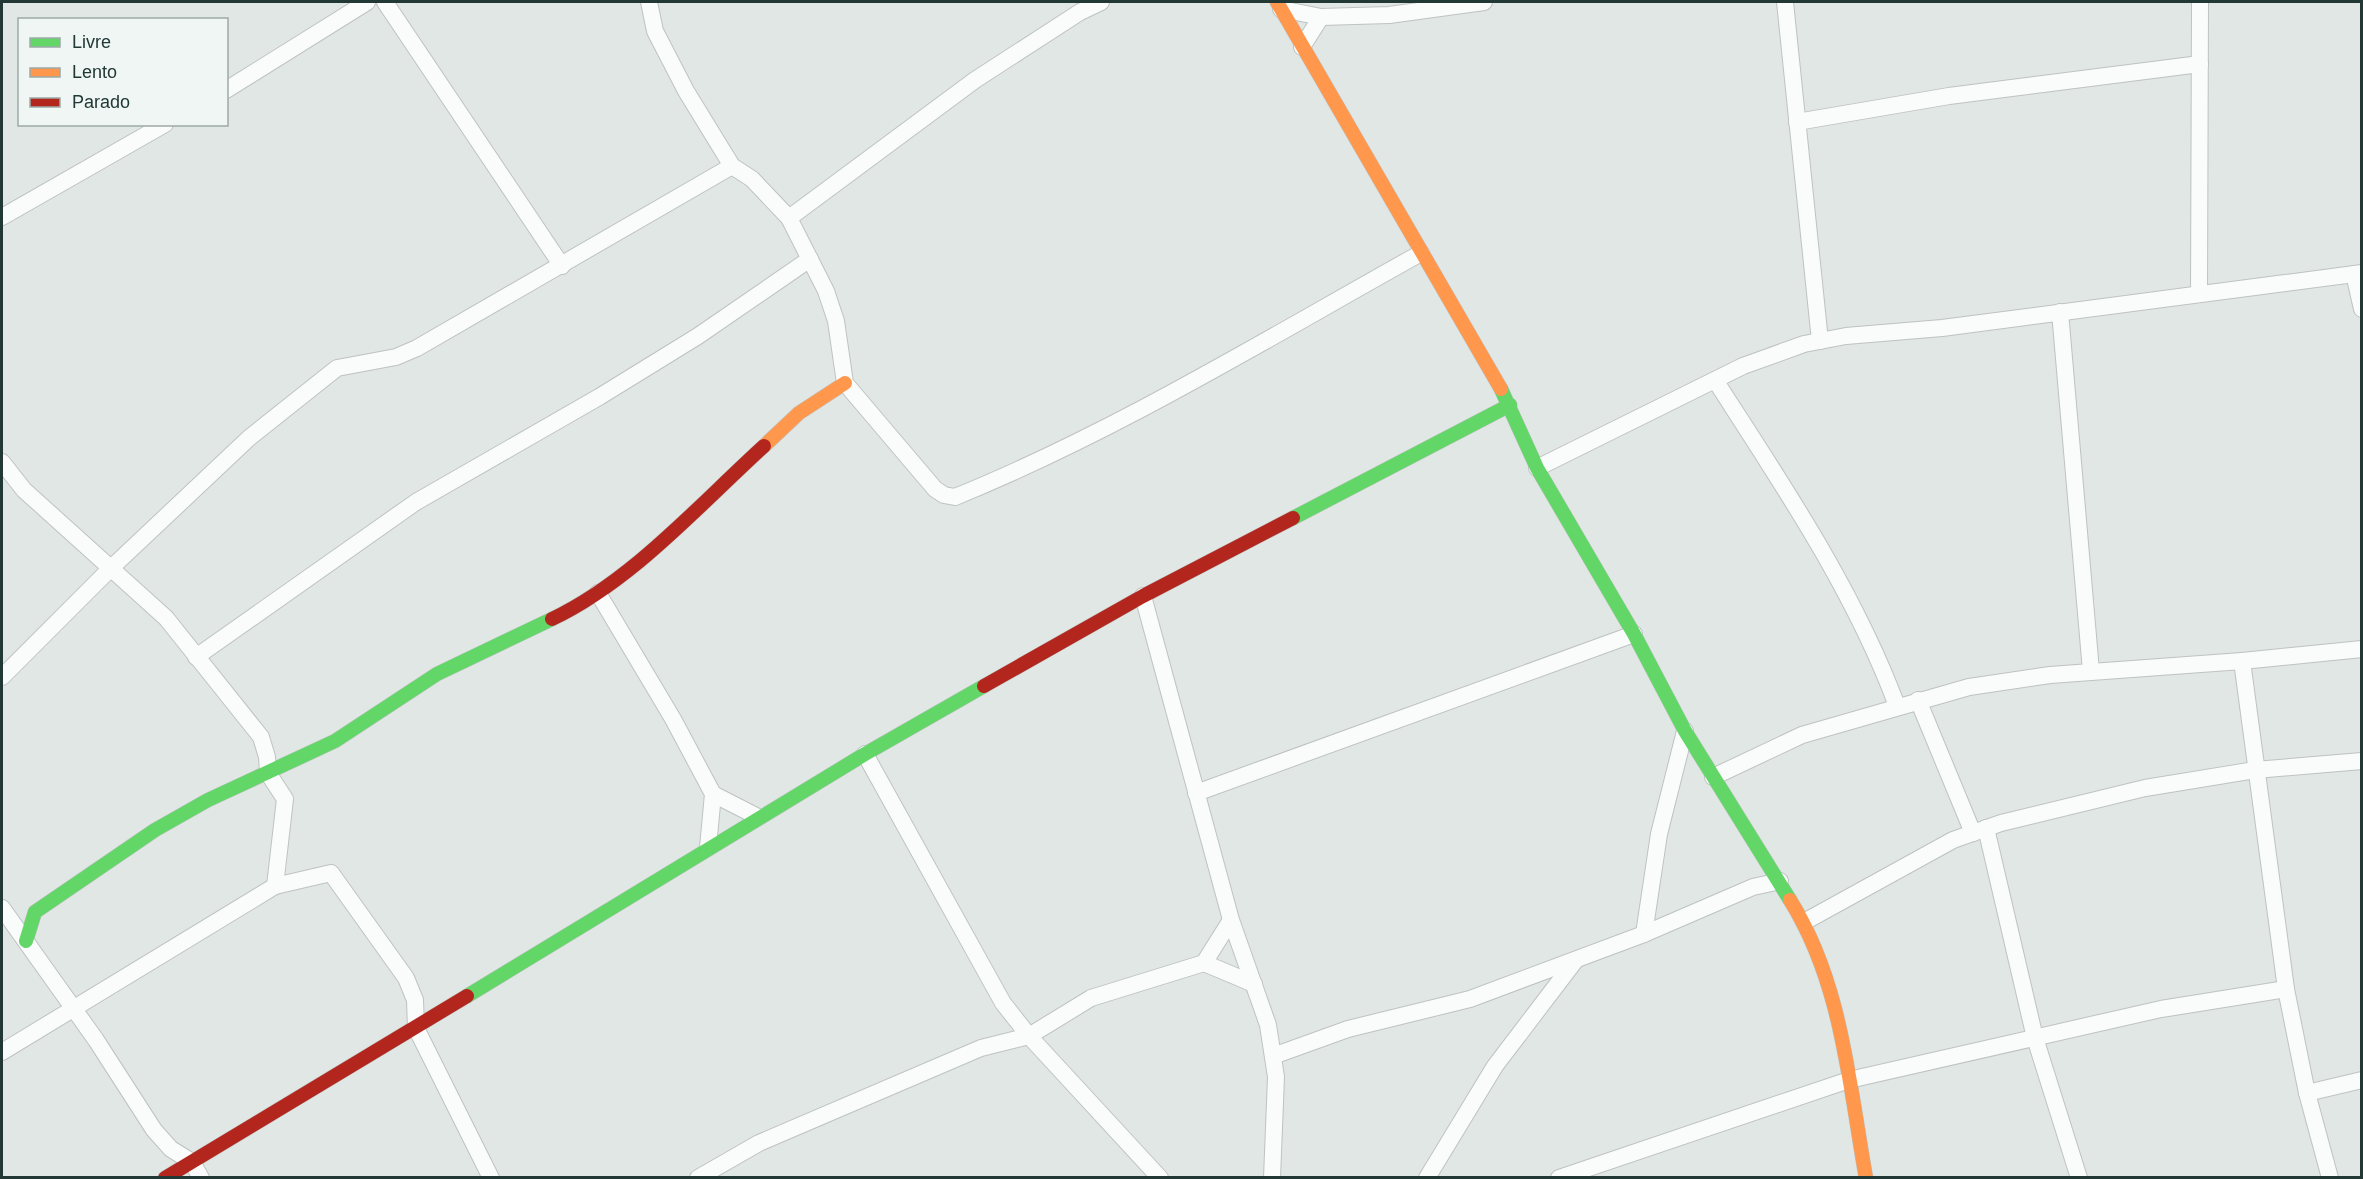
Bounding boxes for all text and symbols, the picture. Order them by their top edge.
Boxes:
legend [18,18,228,126]
text: Livre [72,32,111,52]
text: Lento [72,62,117,82]
text: Parado [72,92,130,112]

